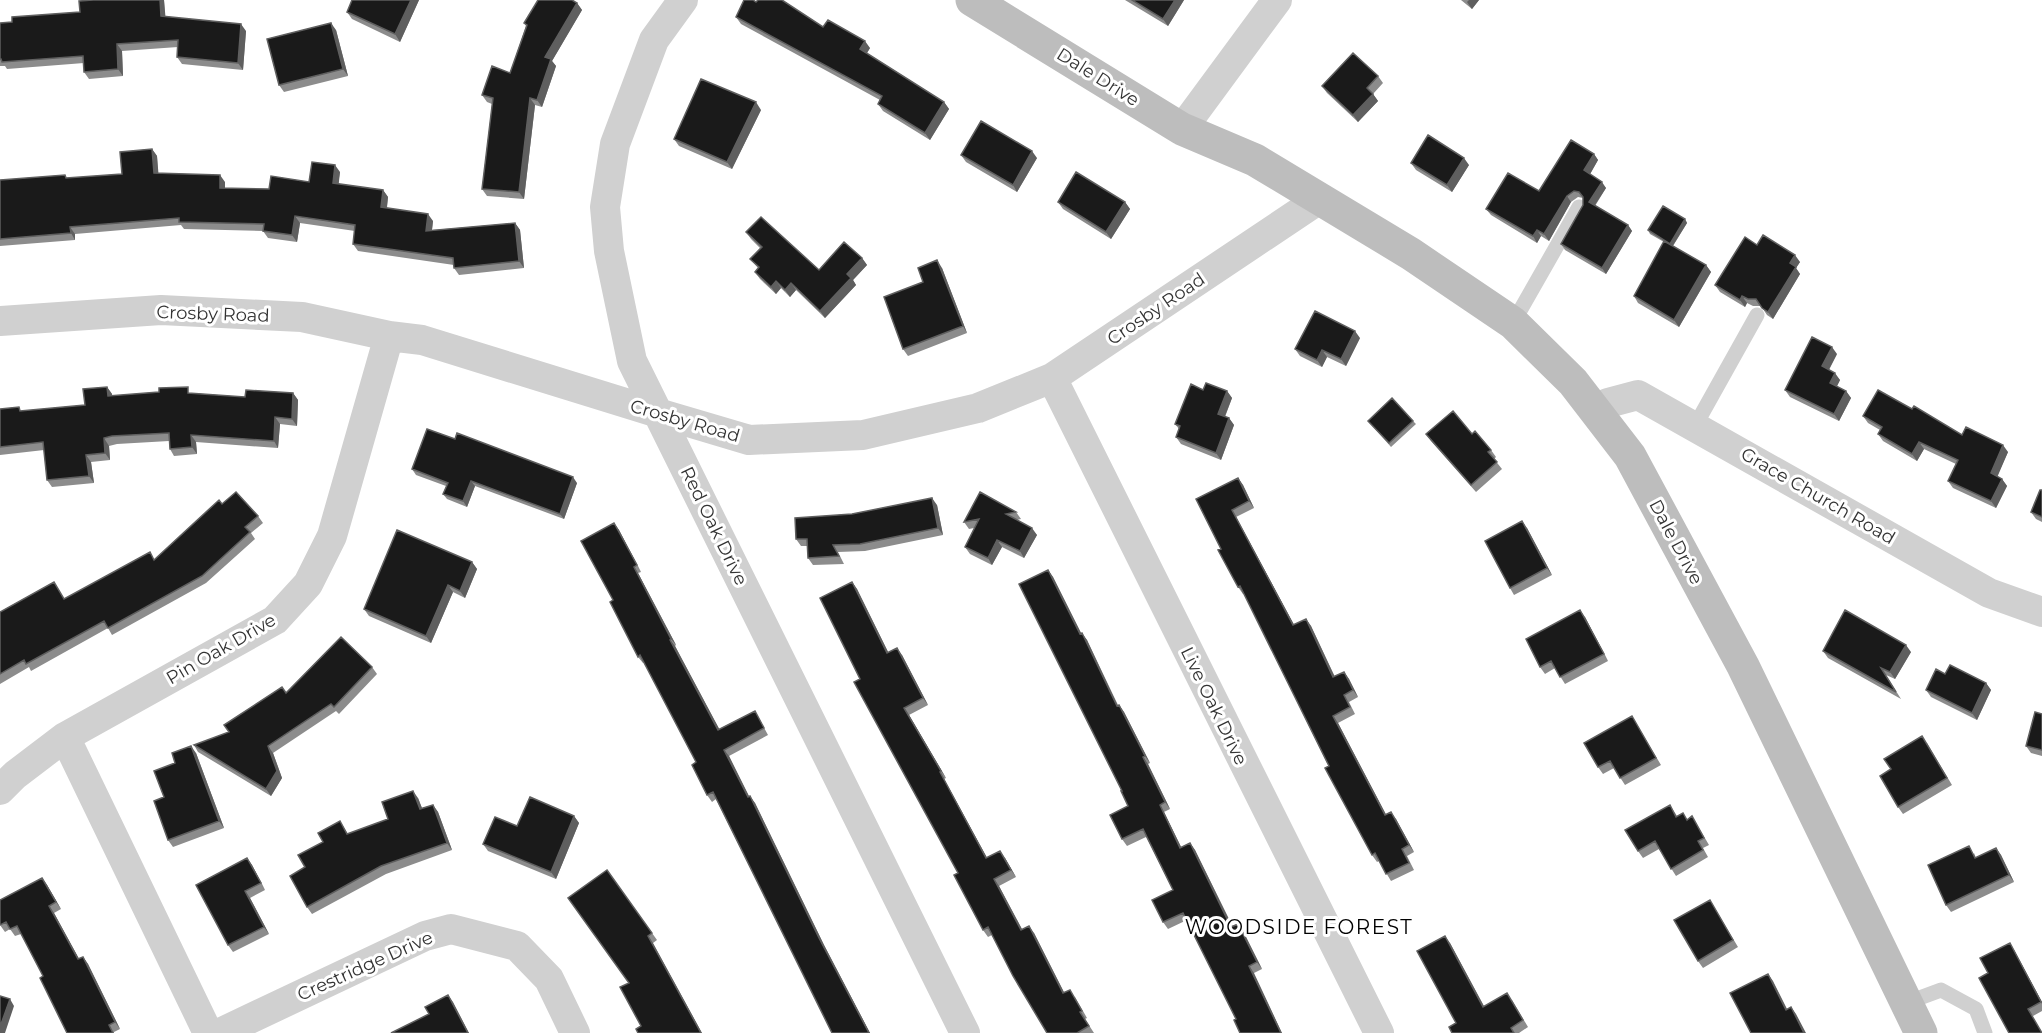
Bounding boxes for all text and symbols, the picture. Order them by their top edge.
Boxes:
street label: Dale Drive [1053,43,1143,111]
street label: Crosby Road [1103,268,1209,350]
street label: Crosby Road [156,301,270,327]
street label: Crosby Road [628,395,742,447]
street label: Grace Church Road [1737,443,1899,549]
street label: Red Oak Drive [676,463,752,589]
street label: Dale Drive [1644,496,1708,588]
street label: Pin Oak Drive [162,609,280,689]
street label: Live Oak Drive [1176,643,1252,769]
district label: WOODSIDE FOREST [1185,915,1413,939]
street label: Crestridge Drive [294,926,436,1006]

